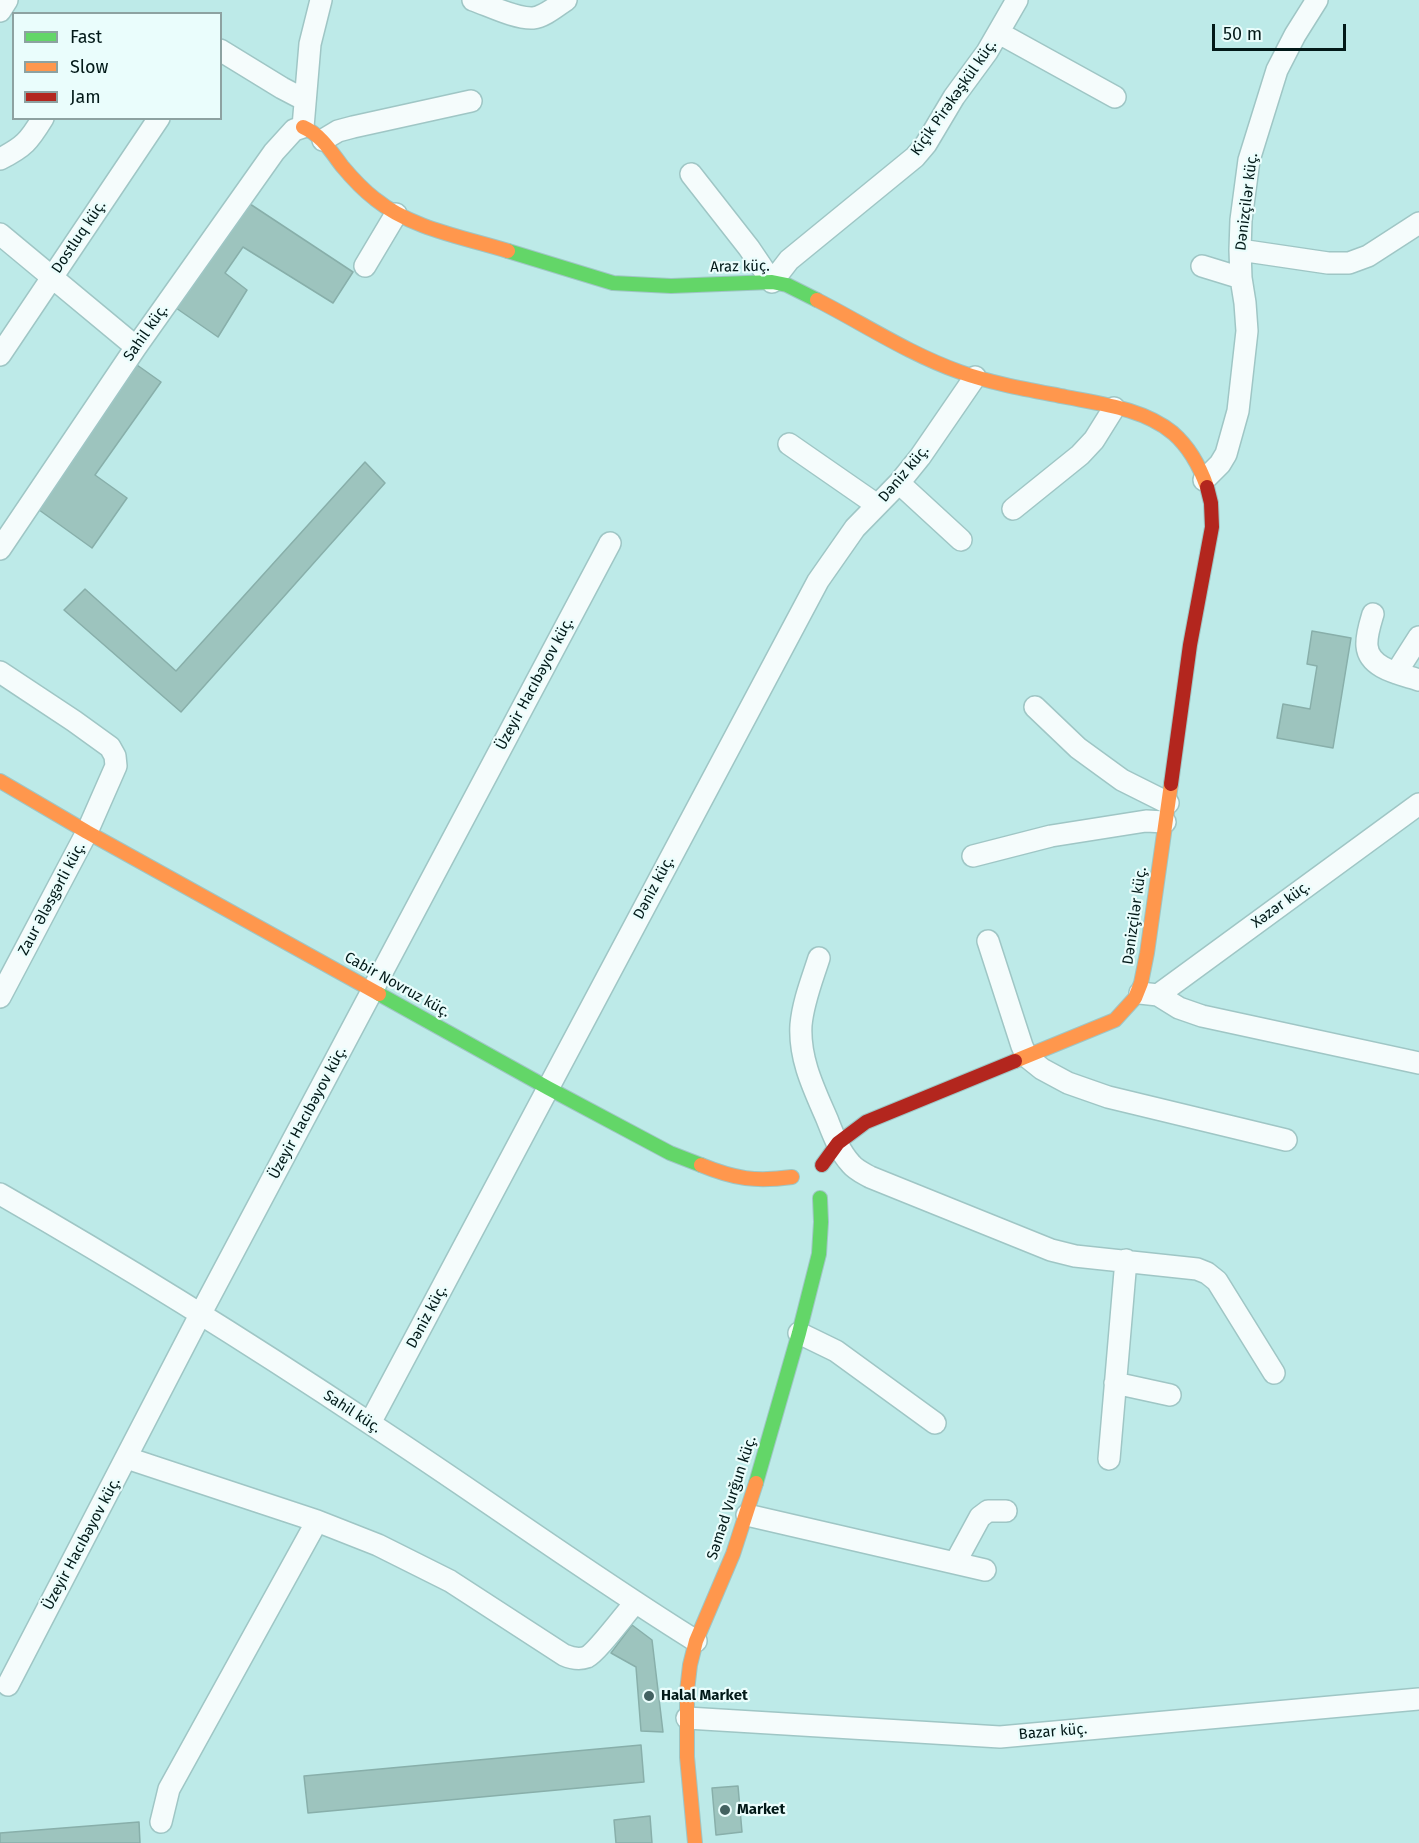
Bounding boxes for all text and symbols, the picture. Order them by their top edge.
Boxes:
legend [12,12,222,120]
scale bar [1215,12,1348,50]
text: 50 m [1223,23,1262,45]
text: Fast [70,26,102,48]
street label: Kiçik Pirəkəşkül küç. [907,37,1001,159]
text: Slow [70,56,108,78]
text: Jam [70,86,101,108]
street label: Dənizçilər küç. [1232,152,1262,252]
street label: Dostluq küç. [48,197,110,277]
street label: Araz küç. [710,257,770,277]
street label: Sahil küç. [120,301,172,365]
street label: Dәniz küç. [875,442,933,506]
street label: Üzeyir Hacıbəyov küç. [492,615,578,753]
street label: Zaur Ələsgərli küç. [15,840,89,958]
street label: Dәniz küç. [630,853,678,923]
street label: Dәnizçilәr küç. [1119,866,1151,966]
street label: Xəzər küç. [1248,878,1314,932]
street label: Cabir Novruz küç. [341,949,453,1021]
street label: Üzeyir Hacıbəyov küç. [265,1044,351,1182]
street label: Dәniz küç. [403,1282,451,1352]
street label: Sahil küç. [320,1387,384,1437]
street label: Səməd Vurğun küç. [703,1434,761,1562]
street label: Üzeyir Hacıbəyov küç. [39,1475,125,1613]
place label: Halal Market [661,1687,748,1705]
marker: Halal Market [642,1689,656,1703]
street label: Bazar küç. [1018,1720,1088,1744]
place label: Market [737,1801,785,1819]
marker: Market [718,1803,732,1817]

